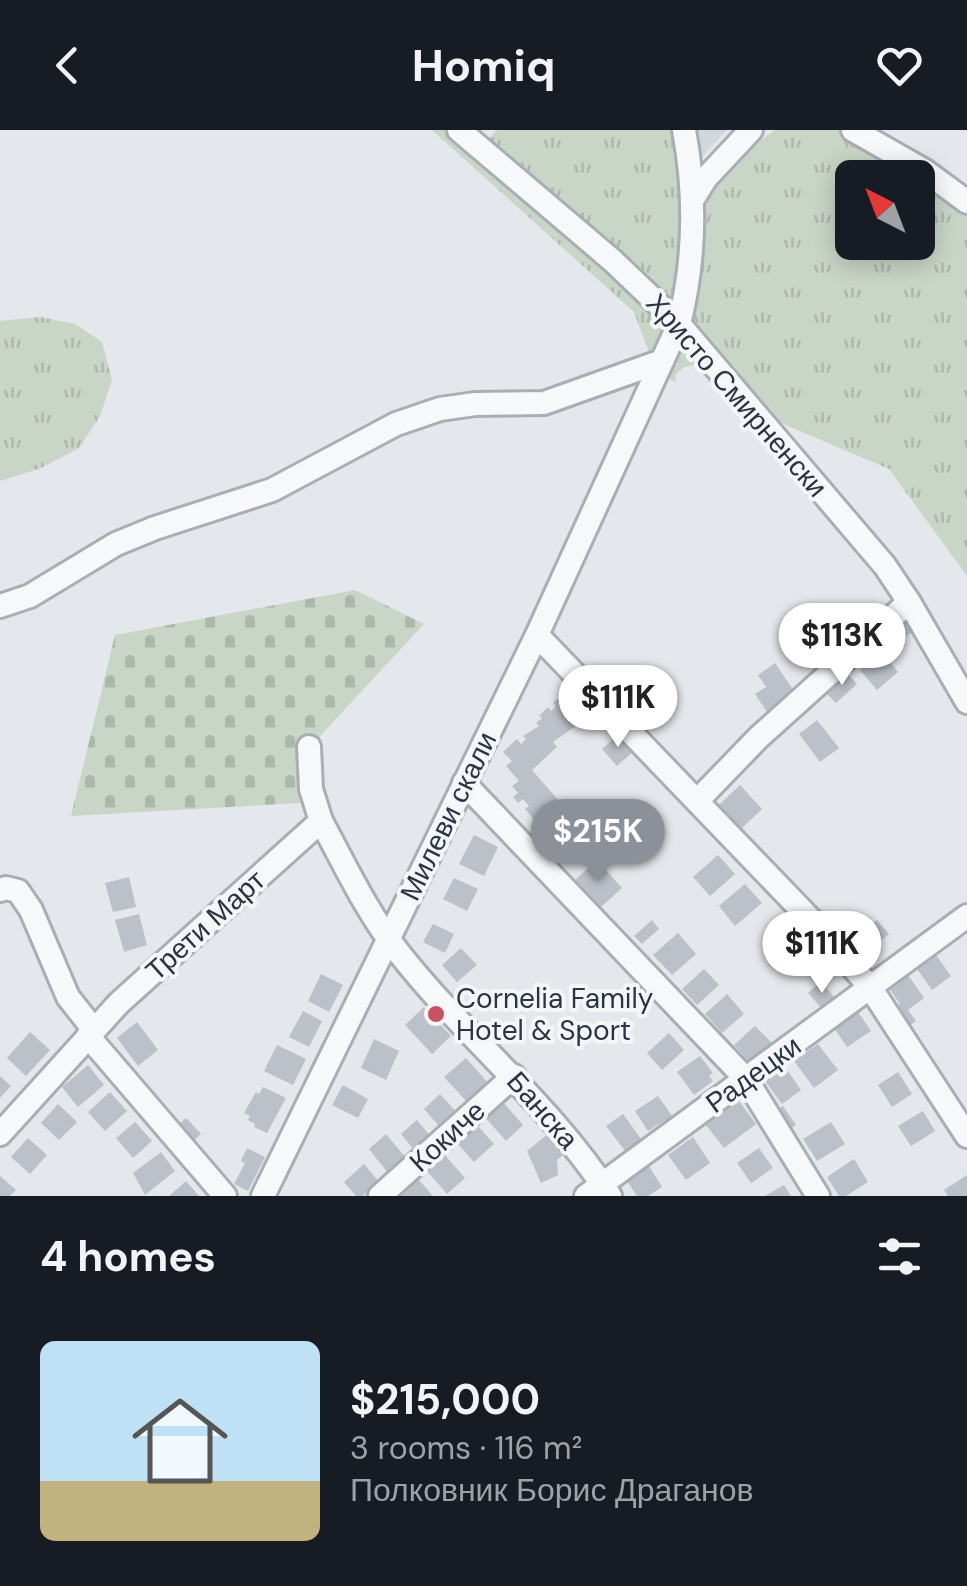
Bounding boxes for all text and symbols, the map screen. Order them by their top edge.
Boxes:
text: Homiq [412,36,555,95]
icon: back [40,38,95,93]
icon: heart [872,38,927,93]
north arrow [835,160,935,260]
map controls [835,160,935,260]
street label: Христо Смирненски [638,286,835,505]
pin: $113K [772,603,912,688]
text: $113K [801,614,883,656]
pin: $111K [548,665,688,750]
text: $111K [580,676,656,718]
street label: Милеви скали [392,726,505,907]
pin: $215K [528,799,668,884]
text: $215K [553,810,643,852]
street label: Трети Март [138,862,273,989]
pin: $111K [752,911,892,996]
text: $111K [784,922,860,964]
place label: Cornelia Family Hotel & Sport [456,980,653,1049]
marker: Cornelia Family Hotel & Sport [425,1003,447,1025]
street label: Радецки [698,1027,808,1121]
street label: Банска [499,1064,587,1157]
street label: Кокиче [402,1093,493,1180]
text: 4 homes [40,1229,216,1284]
icon: filters [872,1229,927,1284]
text: $215,000 [350,1372,540,1427]
icon: home [120,1381,240,1501]
text: 3 rooms · 116 m² [350,1427,582,1469]
text: Полковник Борис Драганов [350,1469,753,1511]

